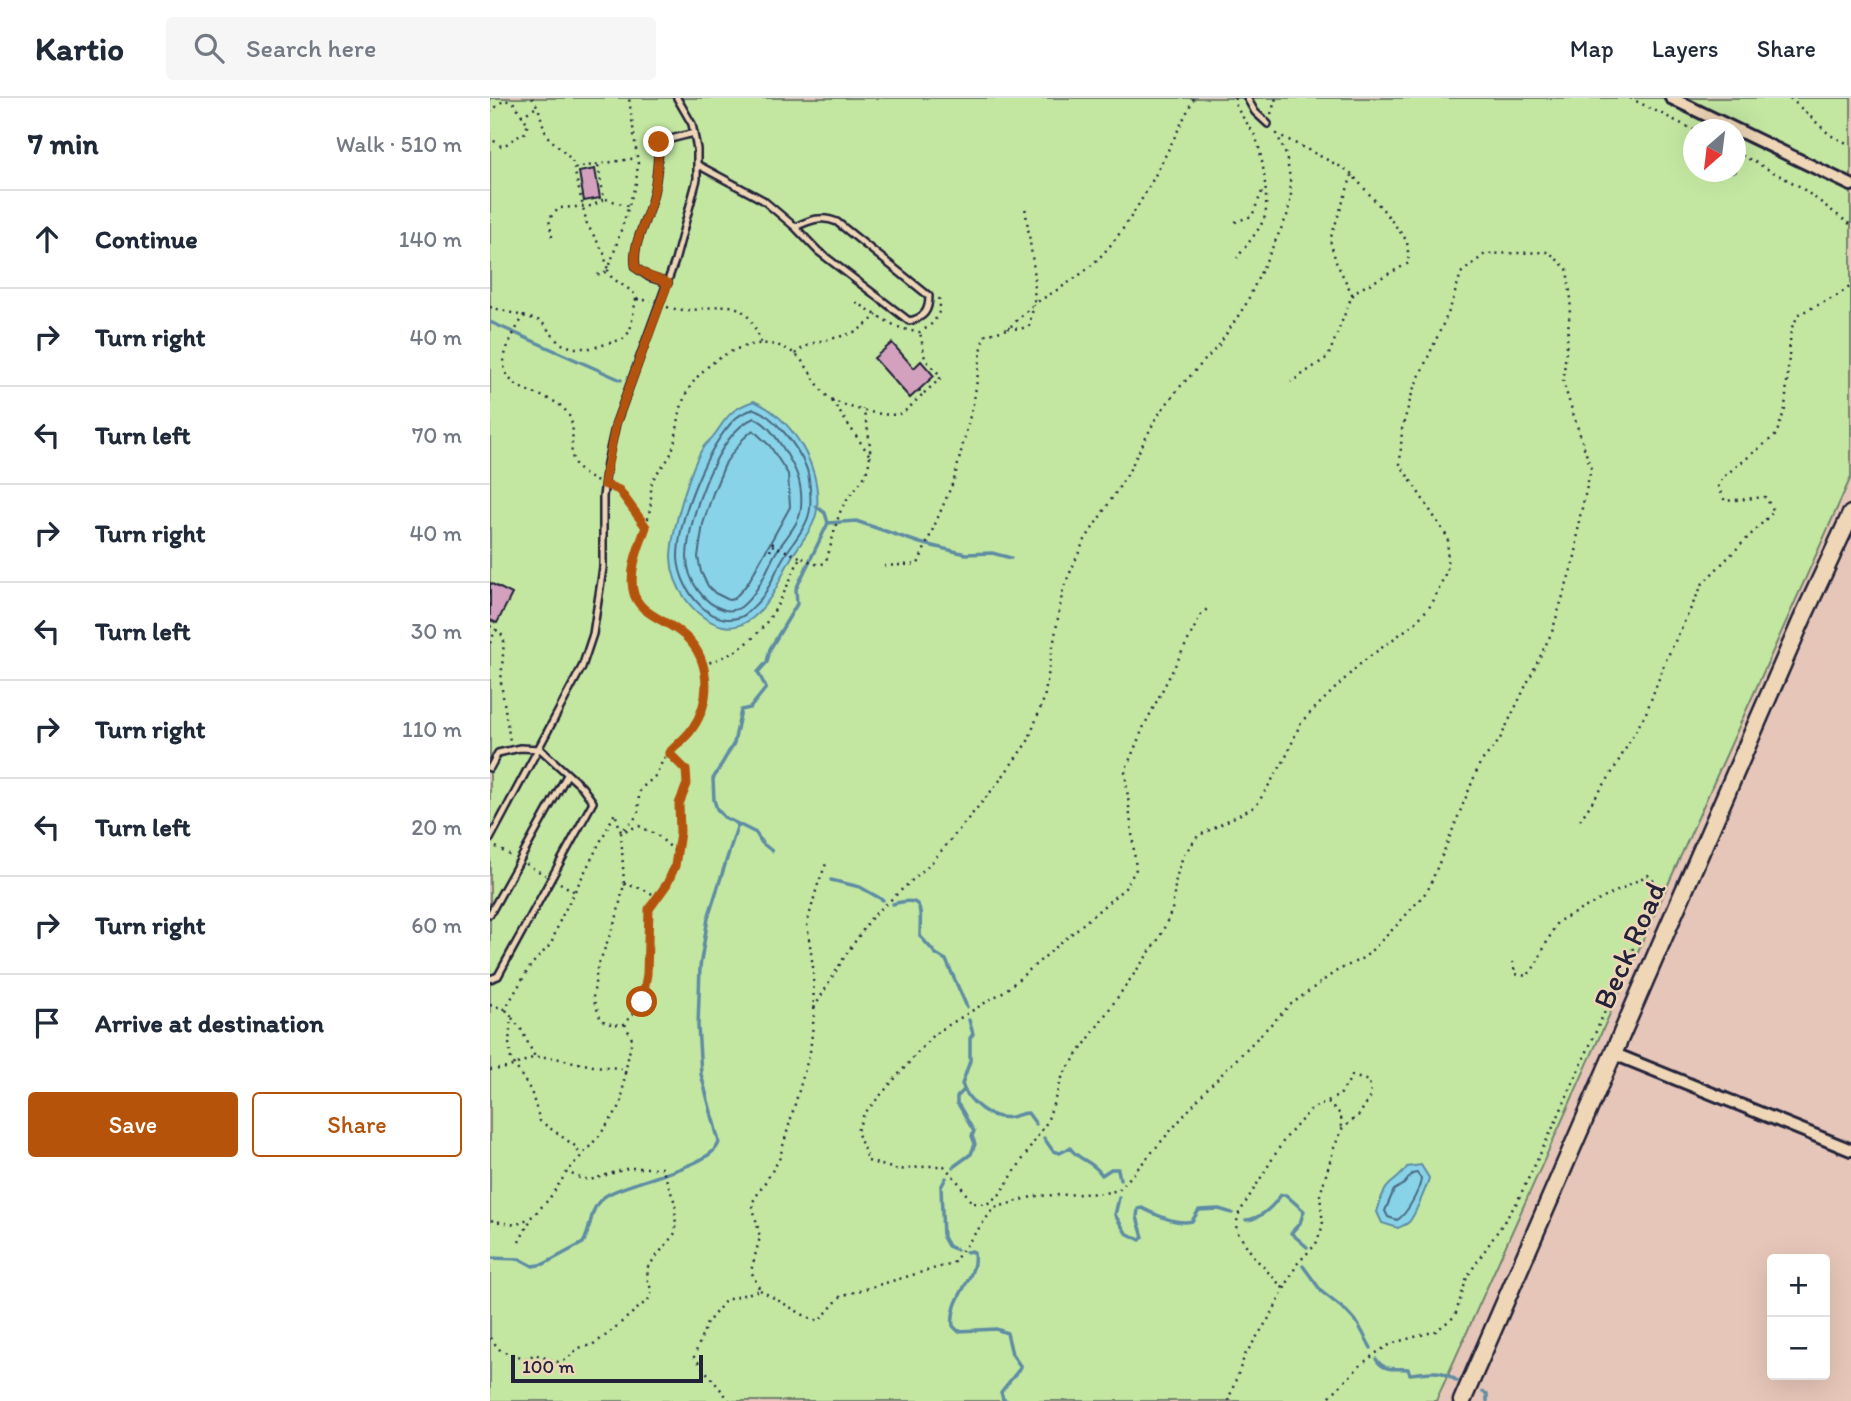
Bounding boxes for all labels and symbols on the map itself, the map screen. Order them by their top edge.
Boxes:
north arrow [1683,119,1746,182]
route end [643,126,674,157]
street label: Beck Road [1585,876,1673,1014]
route start [626,986,657,1017]
scale bar [511,1352,704,1384]

